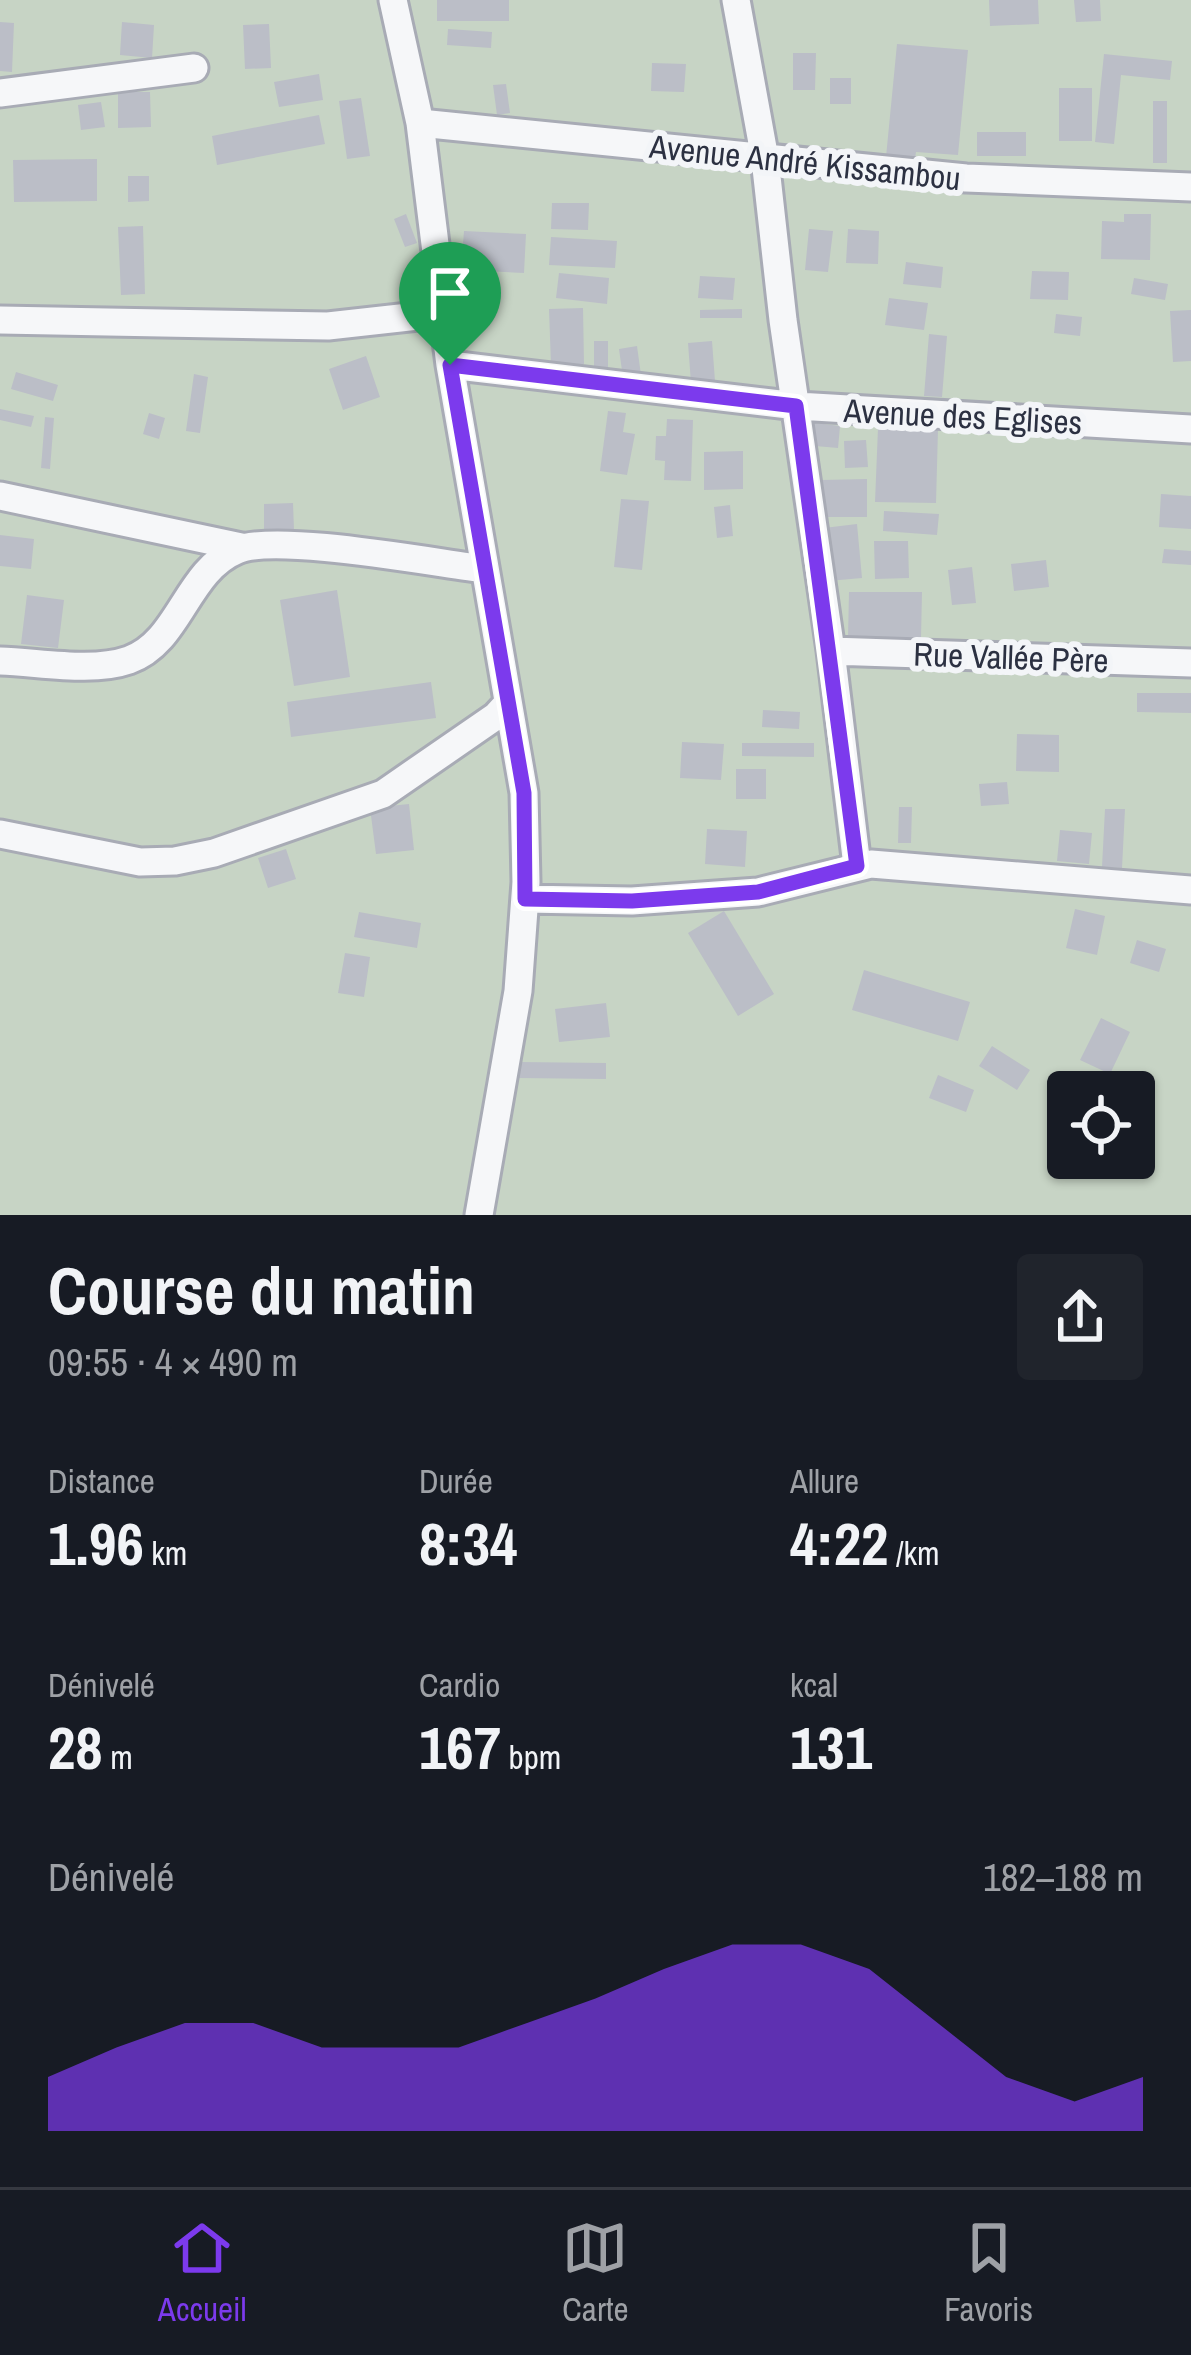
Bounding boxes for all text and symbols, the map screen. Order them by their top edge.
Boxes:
street label: Avenue André Kissambou [646,124,963,200]
pin [399,242,501,365]
icon: arrive [417,260,483,326]
street label: Avenue des Eglises [842,388,1083,444]
street label: Rue Vallée Père [913,632,1109,682]
map controls [1047,1071,1155,1179]
button: locate [1047,1071,1155,1179]
text: Course du matin [48,1246,475,1335]
button: share [1017,1254,1143,1380]
text: 09:55 · 4 × 490 m [48,1336,298,1388]
text: Distance [48,1459,155,1503]
text: Durée [419,1459,493,1503]
text: Allure [790,1459,859,1503]
text: 1.96 [48,1503,144,1584]
text: 8:34 [419,1503,517,1584]
text: 4:22 [790,1503,888,1584]
text: km [144,1531,187,1575]
text: /km [888,1531,940,1575]
text: Dénivelé [48,1663,155,1707]
text: Cardio [419,1663,500,1707]
text: kcal [790,1663,838,1707]
text: 28 [48,1707,103,1788]
text: 167 [419,1707,501,1788]
text: 131 [790,1707,872,1788]
text: m [103,1735,133,1779]
text: bpm [501,1735,561,1779]
text: Dénivelé [48,1851,174,1903]
text: 182–188 m [983,1851,1143,1903]
tab: Accueil [158,2215,247,2331]
tab: Carte [562,2215,629,2331]
tab: Favoris [944,2215,1033,2331]

